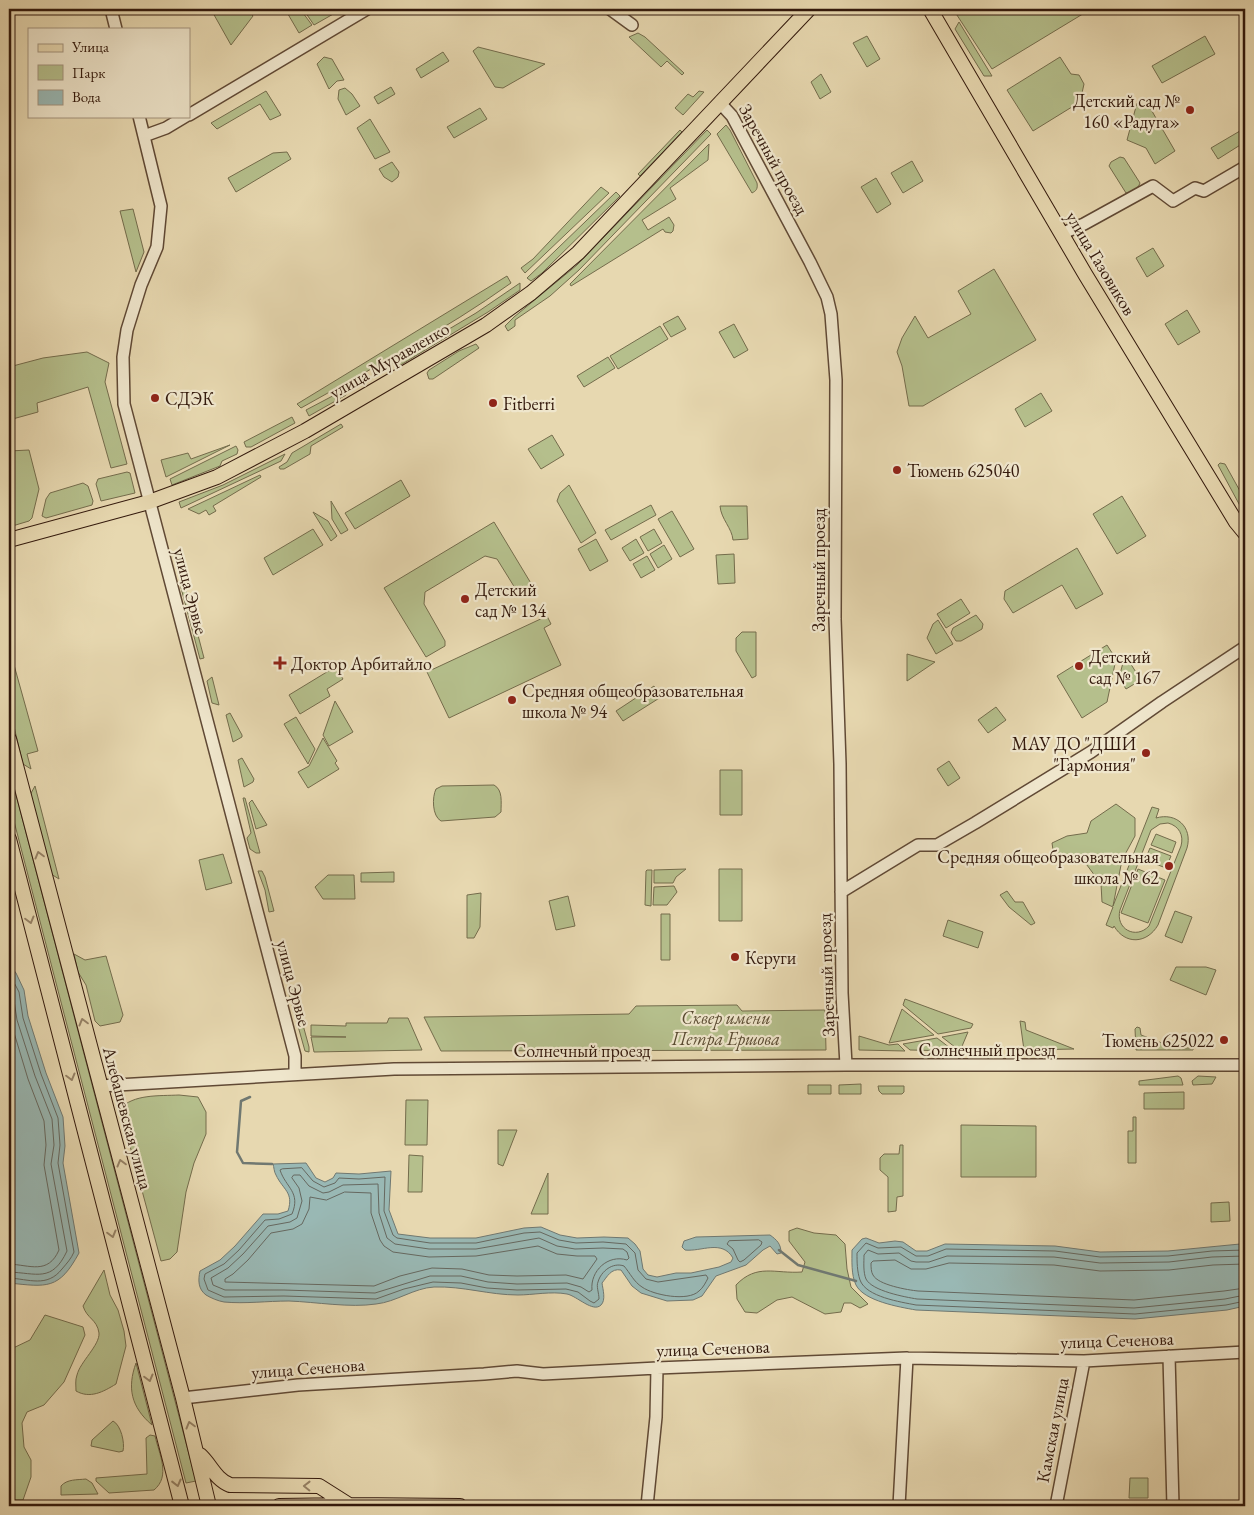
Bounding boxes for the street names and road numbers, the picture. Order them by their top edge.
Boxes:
street label: Заречный проезд [734,99,814,219]
street label: улица Газовиков [1061,207,1141,320]
street label: улица Муравленко [325,316,453,404]
street label: Заречный проезд [807,508,830,632]
street label: улица Эрвье [168,545,214,637]
street label: Заречный проезд [812,913,840,1037]
street label: улица Эрвье [271,937,317,1029]
street label: Солнечный проезд [919,1038,1055,1061]
street label: Солнечный проезд [514,1039,650,1062]
street label: Алебашевская улица [98,1043,158,1193]
street label: улица Сеченова [1060,1326,1175,1353]
street label: улица Сеченова [656,1334,771,1361]
street label: улица Сеченова [251,1353,366,1383]
street label: Камская улица [1031,1375,1074,1485]

